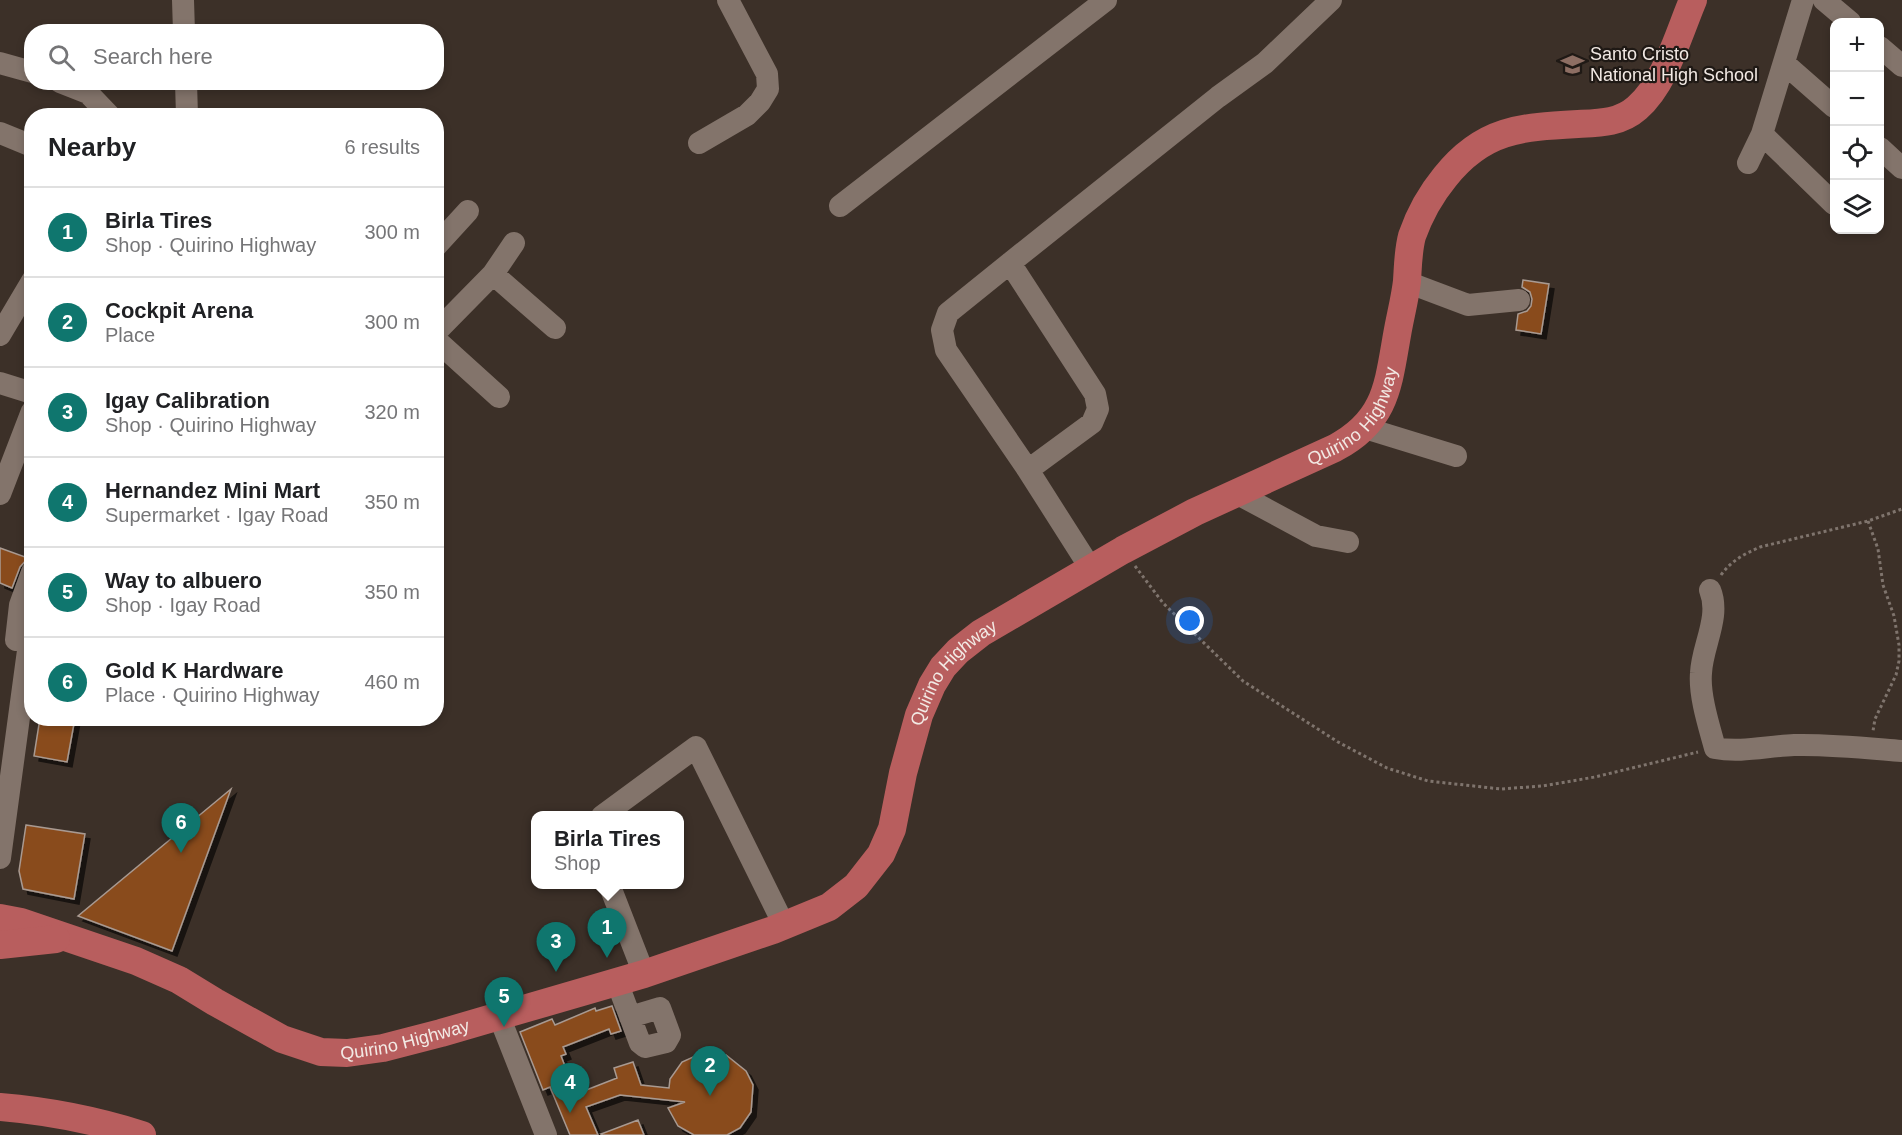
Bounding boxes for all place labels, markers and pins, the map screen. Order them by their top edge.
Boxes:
place label: Santo Cristo National High School [1590,44,1758,85]
school or university icon: Santo Cristo National High School [1559,51,1585,77]
pin: 6 [162,804,201,853]
pin: 1 [588,908,626,958]
pin: 3 [536,922,576,972]
pin: 5 [484,978,524,1027]
pin: 2 [690,1046,730,1096]
pin: 4 [550,1064,590,1113]

